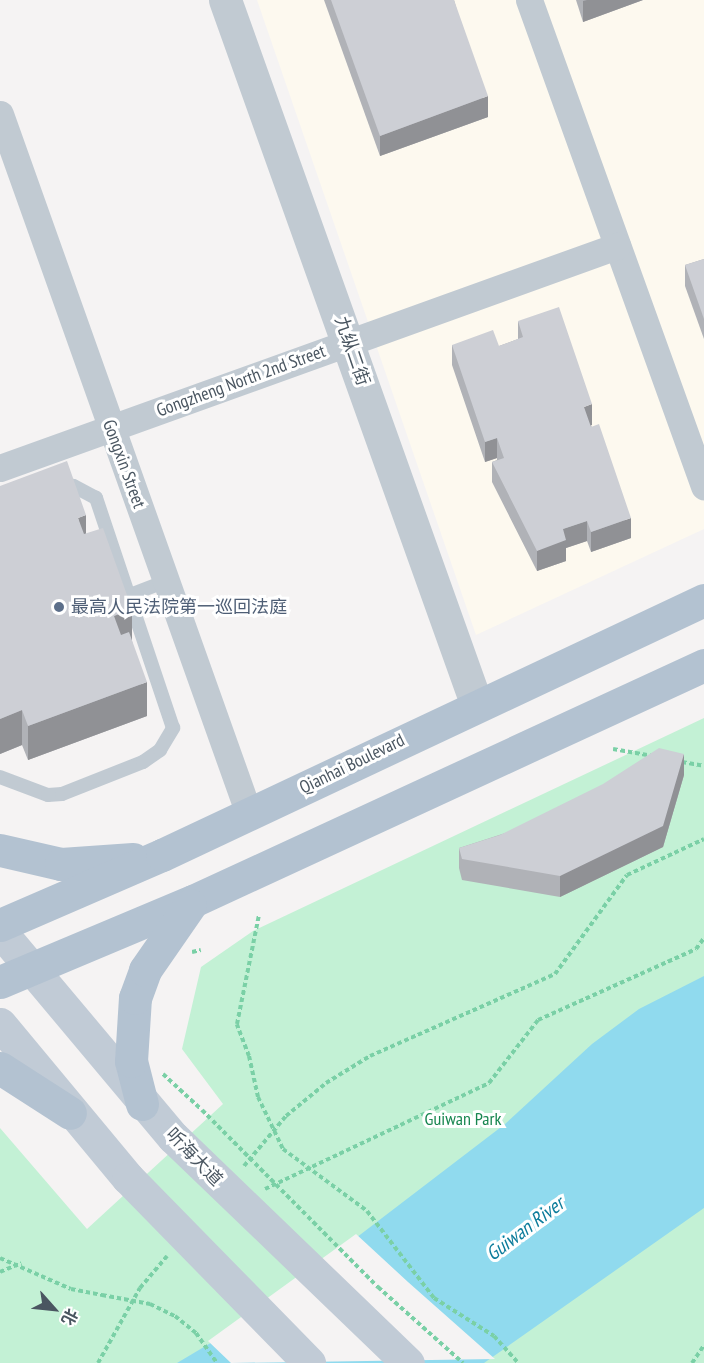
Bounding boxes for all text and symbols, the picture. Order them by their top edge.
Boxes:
street label: 九纵二街 [330,313,374,389]
street label: Gongzheng North 2nd Street [154,340,328,422]
street label: Gongxin Street [98,417,150,511]
place label: 最高人民法院第一巡回法庭 [71,596,287,618]
marker: 最高人民法院第一巡回法庭 [52,600,66,614]
street label: Qianhai Boulevard [296,729,408,799]
park label: Guiwan Park [425,1108,501,1130]
street label: 听海大道 [161,1124,227,1190]
water label: Guiwan River [481,1192,569,1266]
north arrow [24,1279,84,1339]
text: 北 [57,1305,83,1329]

